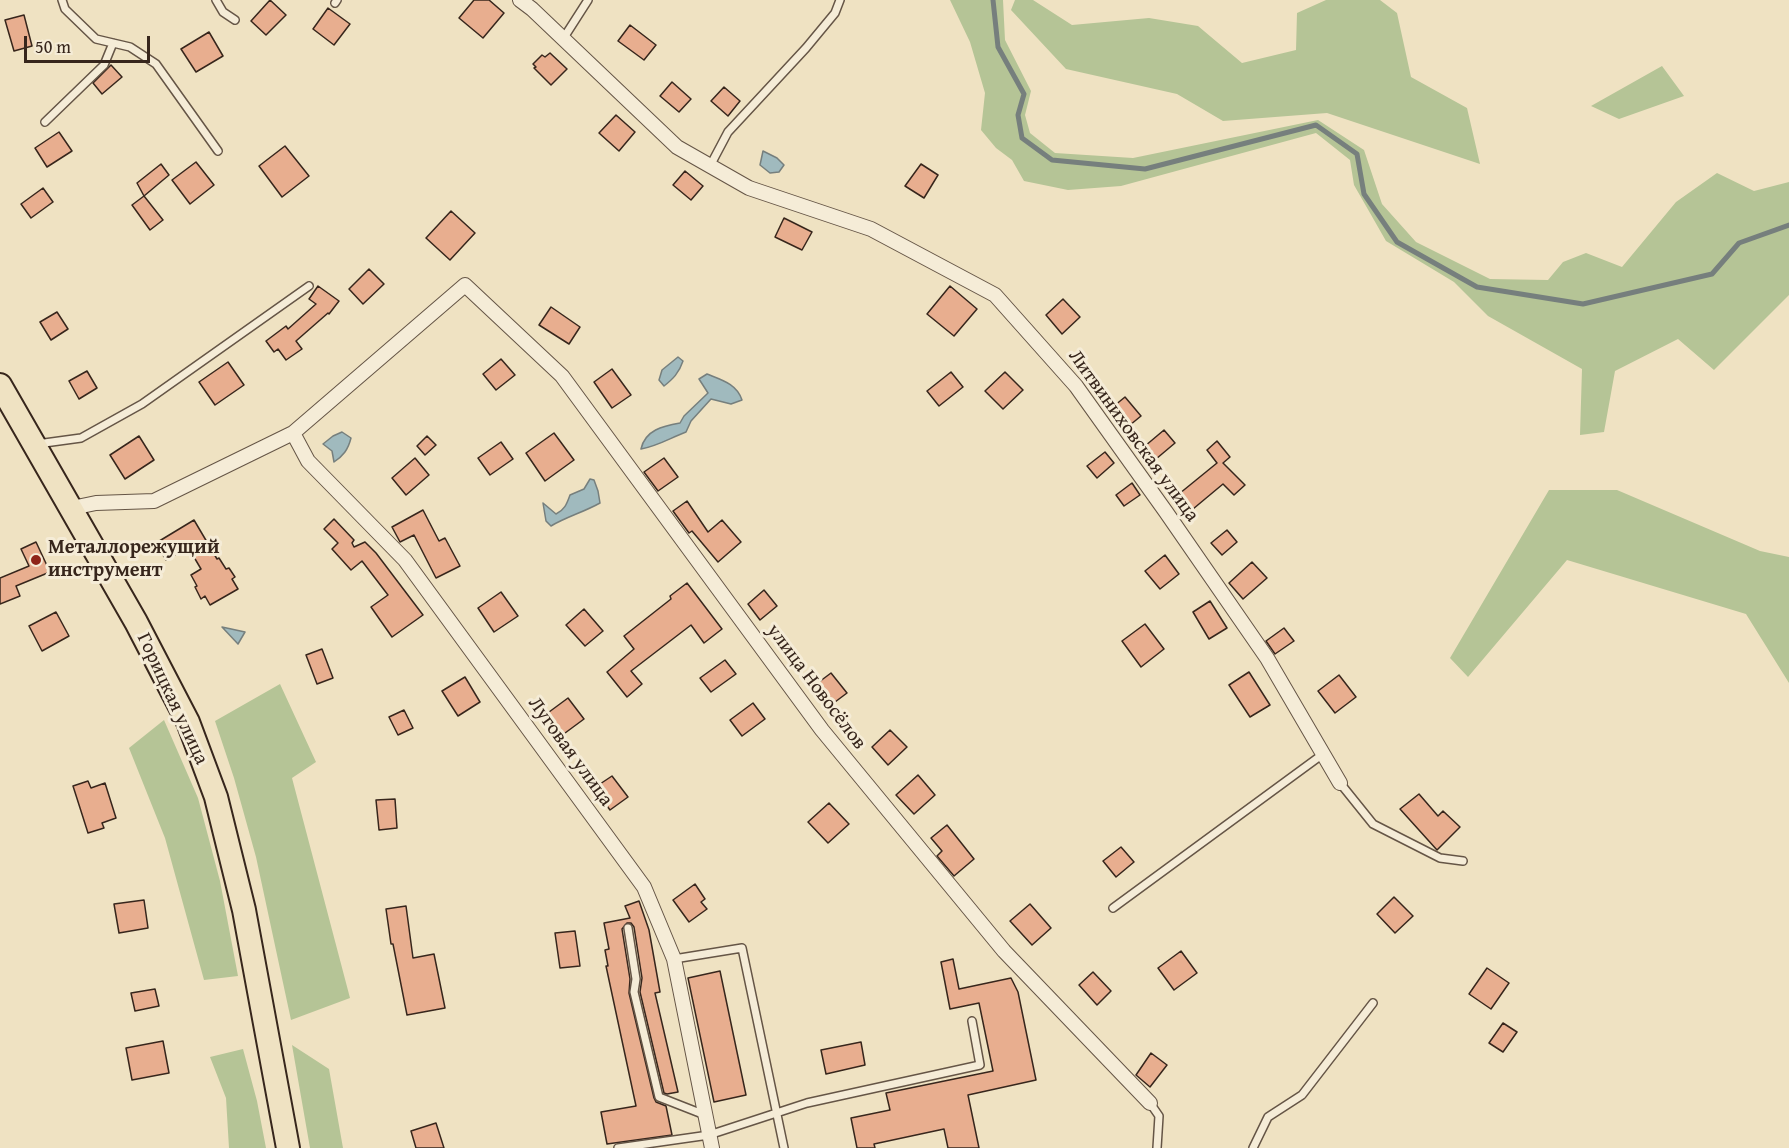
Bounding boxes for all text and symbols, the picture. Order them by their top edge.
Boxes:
scale bar [27,24,153,62]
text: 50 m [35,33,71,60]
street label: Литвиниховская улица [1062,345,1204,527]
place label: Металлорежущий инструмент [48,536,219,583]
marker: Металлорежущий инструмент [29,553,43,567]
street label: улица Новосёлов [761,619,871,755]
street label: Горицкая улица [131,629,213,769]
street label: Луговая улица [522,693,618,811]

